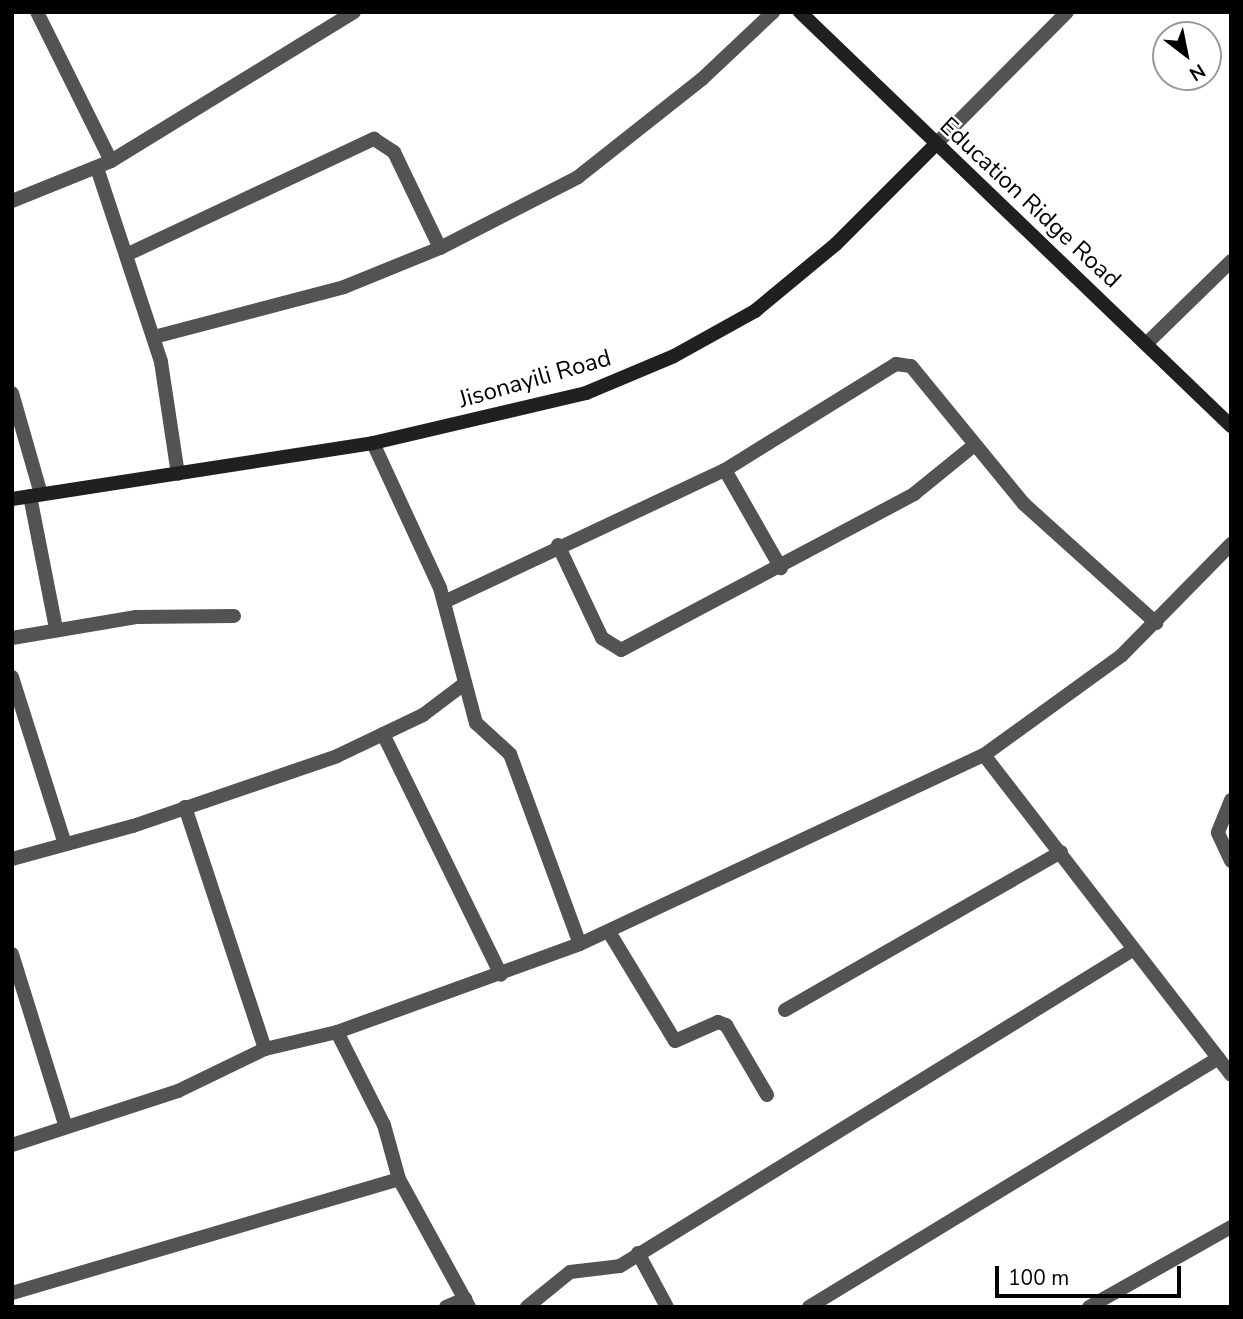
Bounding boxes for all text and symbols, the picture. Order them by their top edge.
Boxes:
north arrow [1152,21,1222,91]
text: N [1184,57,1210,87]
street label: Education Ridge Road [934,112,1126,294]
street label: Jisonayili Road [456,344,614,414]
scale bar [998,1252,1184,1296]
text: 100 m [1008,1264,1069,1292]

